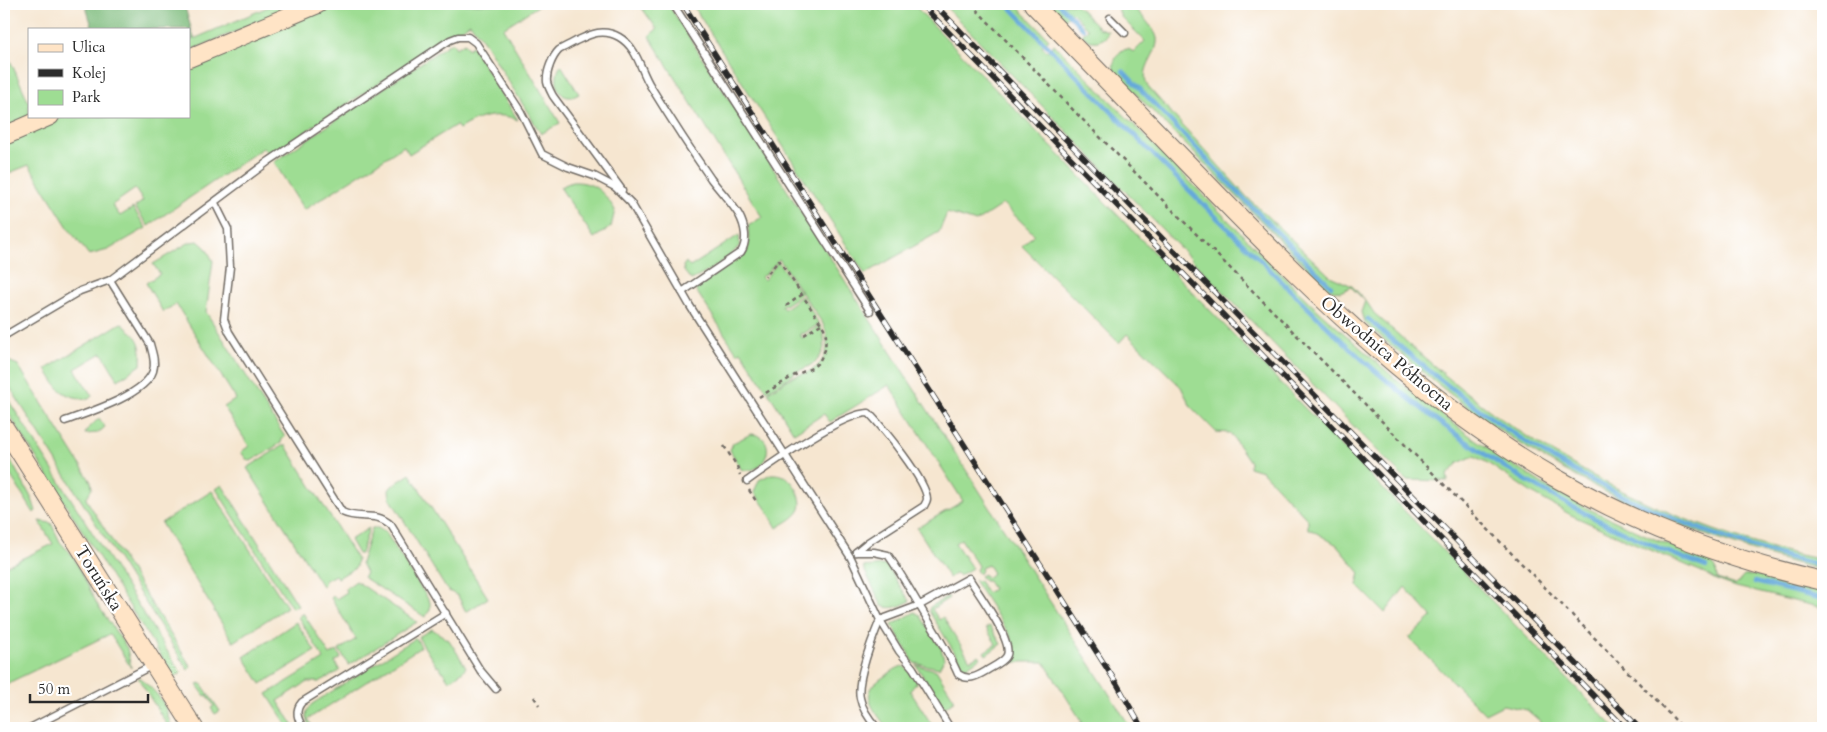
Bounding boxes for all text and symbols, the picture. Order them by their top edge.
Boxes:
legend [28,28,190,118]
text: Ulica [72,37,106,57]
text: Kolej [72,63,106,83]
text: Park [72,87,101,107]
street label: Obwodnica Północna [1315,290,1459,417]
street label: Toruńska [69,541,129,616]
scale bar [30,672,148,704]
text: 50 m [38,679,70,699]

